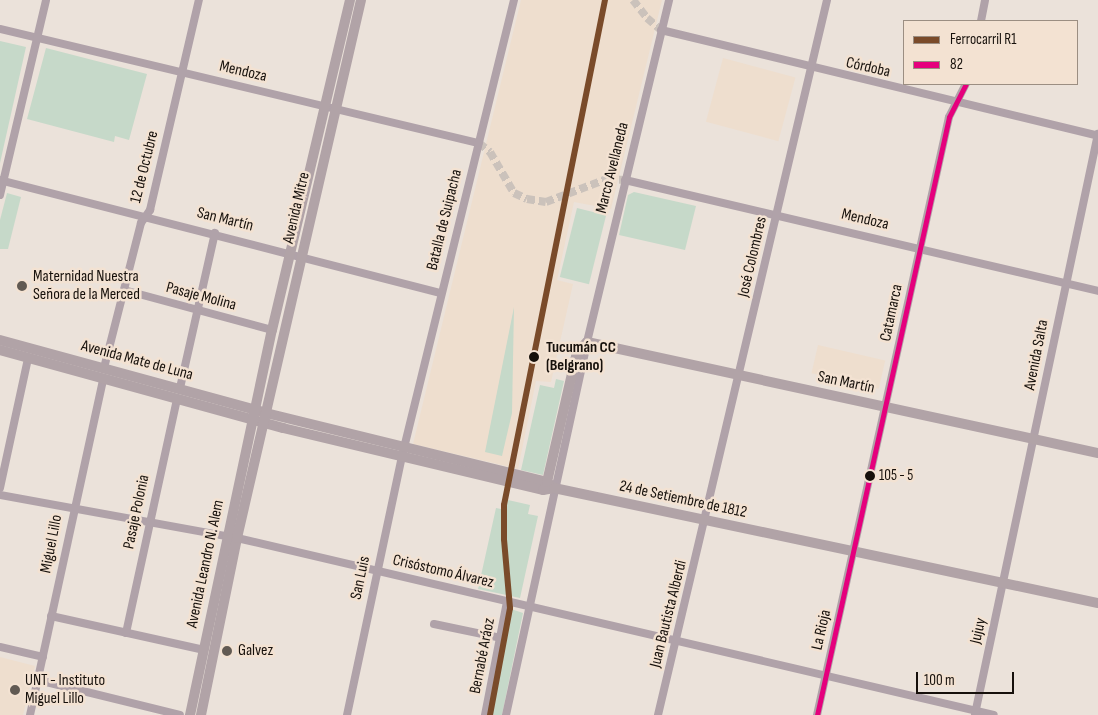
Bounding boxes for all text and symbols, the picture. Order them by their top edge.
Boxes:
legend [903,20,1078,85]
text: Ferrocarril R1 [950,30,1016,49]
street label: Córdoba [844,54,892,82]
text: 82 [950,55,963,74]
street label: Mendoza [218,57,268,87]
street label: Marco Avellaneda [592,121,634,215]
street label: 12 de Octubre [127,129,163,205]
street label: Batalla de Suipacha [423,168,467,272]
street label: Avenida Mitre [279,171,315,245]
street label: San Martín [195,204,255,236]
street label: Mendoza [840,205,890,235]
street label: José Colombres [734,215,772,299]
place label: Maternidad Nuestra Señora de la Merced [33,267,140,305]
street label: Pasaje Molina [164,278,238,316]
marker: Maternidad Nuestra Señora de la Merced [15,279,29,293]
street label: Catamarca [877,283,907,343]
street label: Avenida Salta [1021,318,1053,392]
street label: Avenida Mate de Luna [79,337,195,385]
place label: Tucumán CC (Belgrano) [546,338,616,376]
marker: Tucumán CC (Belgrano) [526,349,542,365]
street label: San Martín [816,368,876,398]
place label: 105 - 5 [879,467,913,485]
marker: 105 - 5 [865,471,875,481]
street label: Pasaje Polonia [120,473,154,551]
street label: 24 de Setiembre de 1812 [618,477,748,523]
street label: Avenida Leandro N. Alem [183,498,229,630]
street label: Miguel Lillo [37,513,67,575]
street label: Crisóstomo Álvarez [391,551,495,593]
street label: San Luis [347,555,375,601]
street label: Juan Bautista Alberdi [646,558,692,670]
street label: La Rioja [808,608,836,652]
street label: Jujuy [967,616,991,646]
street label: Bernabé Aráoz [466,617,500,695]
place label: Galvez [238,641,273,661]
marker: Galvez [220,644,234,658]
scale bar [918,662,1016,694]
place label: UNT - Instituto Miguel Lillo [25,671,105,709]
text: 100 m [924,671,955,690]
marker: UNT - Instituto Miguel Lillo [9,684,21,696]

